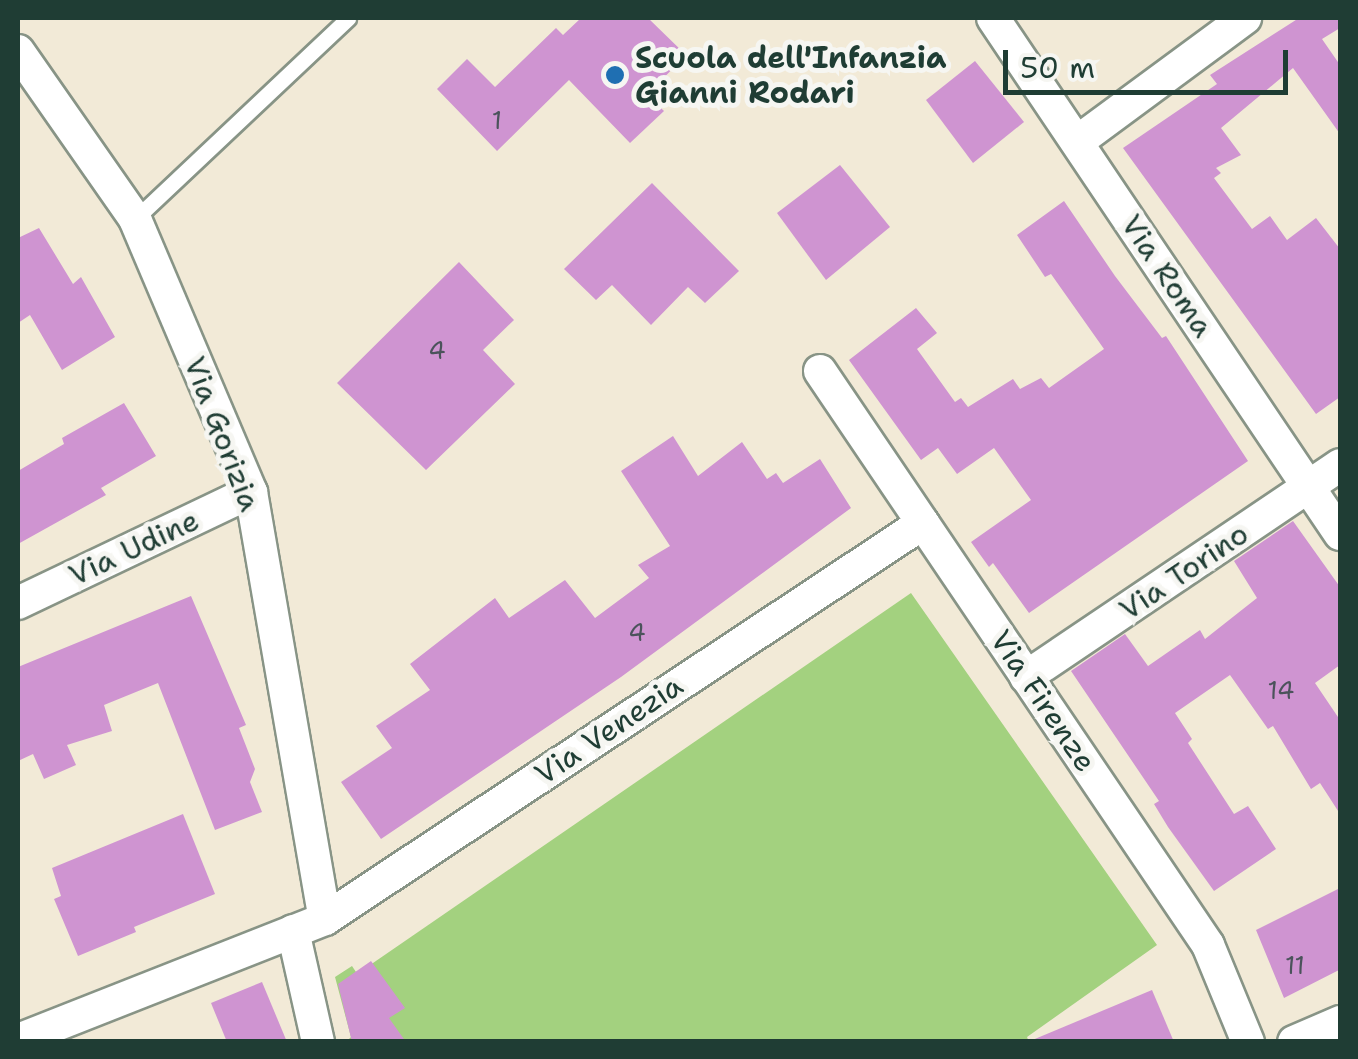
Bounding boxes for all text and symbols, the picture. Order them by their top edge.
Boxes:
scale bar [1008,30,1293,92]
place label: Scuola dell'Infanzia Gianni Rodari [635,40,946,110]
text: 50 m [1020,47,1095,88]
marker: Scuola dell'Infanzia Gianni Rodari [604,64,626,86]
house number: 1 [492,105,502,135]
street label: Via Roma [1113,208,1221,344]
house number: 4 [428,335,446,365]
street label: Via Gorizia [176,352,268,516]
street label: Via Udine [63,502,205,594]
street label: Via Torino [1113,516,1255,628]
house number: 4 [628,617,646,647]
street label: Via Firenze [983,623,1103,779]
street label: Via Venezia [528,667,690,793]
house number: 14 [1268,675,1294,705]
house number: 11 [1285,950,1305,980]

